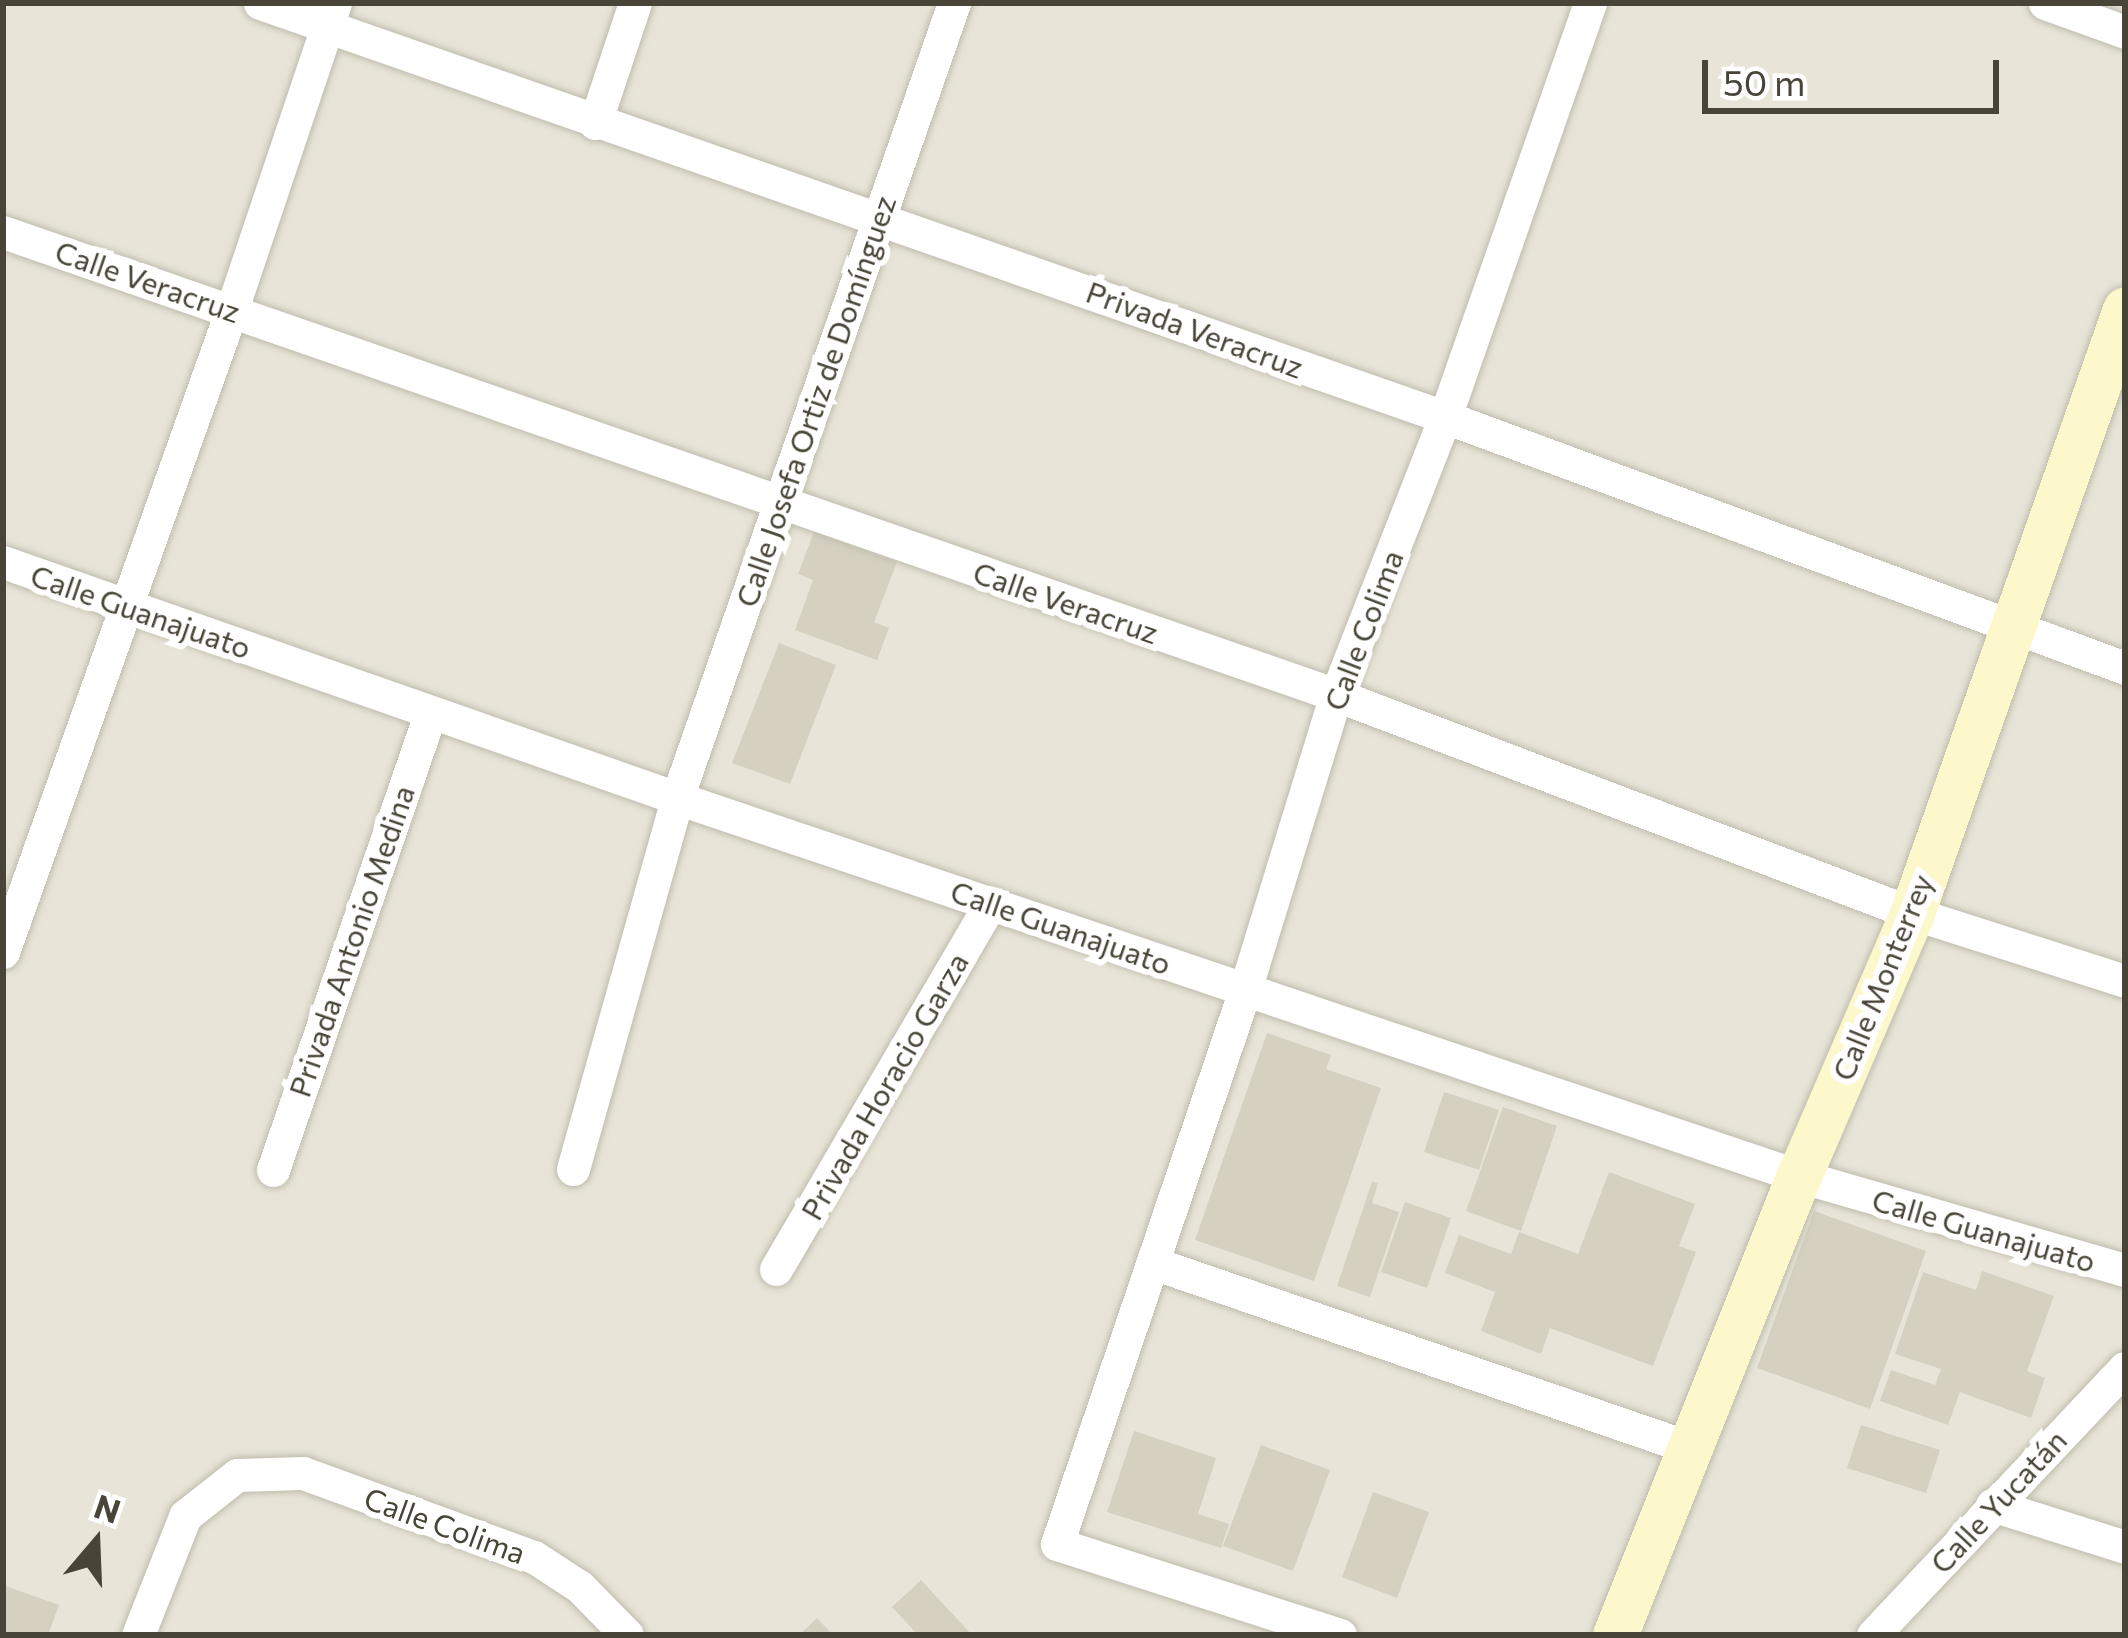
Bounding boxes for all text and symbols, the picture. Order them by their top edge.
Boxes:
scale bar [1708,36,2005,110]
text: 50 m [1723,59,1805,103]
street label: Calle Josefa Ortiz de Domínguez [728,191,902,611]
street label: Calle Veracruz [51,233,245,329]
street label: Privada Veracruz [1082,273,1308,385]
street label: Calle Colima [1316,545,1410,715]
street label: Calle Veracruz [969,554,1163,650]
street label: Calle Guanajuato [26,556,256,666]
street label: Privada Antonio Medina [281,781,421,1101]
street label: Calle Monterrey [1824,869,1940,1085]
street label: Calle Guanajuato [946,872,1176,982]
street label: Privada Horacio Garza [793,946,975,1226]
street label: Calle Guanajuato [1868,1181,2100,1279]
street label: Calle Yucatán [1922,1422,2074,1580]
street label: Calle Colima [360,1479,530,1571]
north arrow [36,1482,156,1602]
text: N [90,1484,126,1531]

